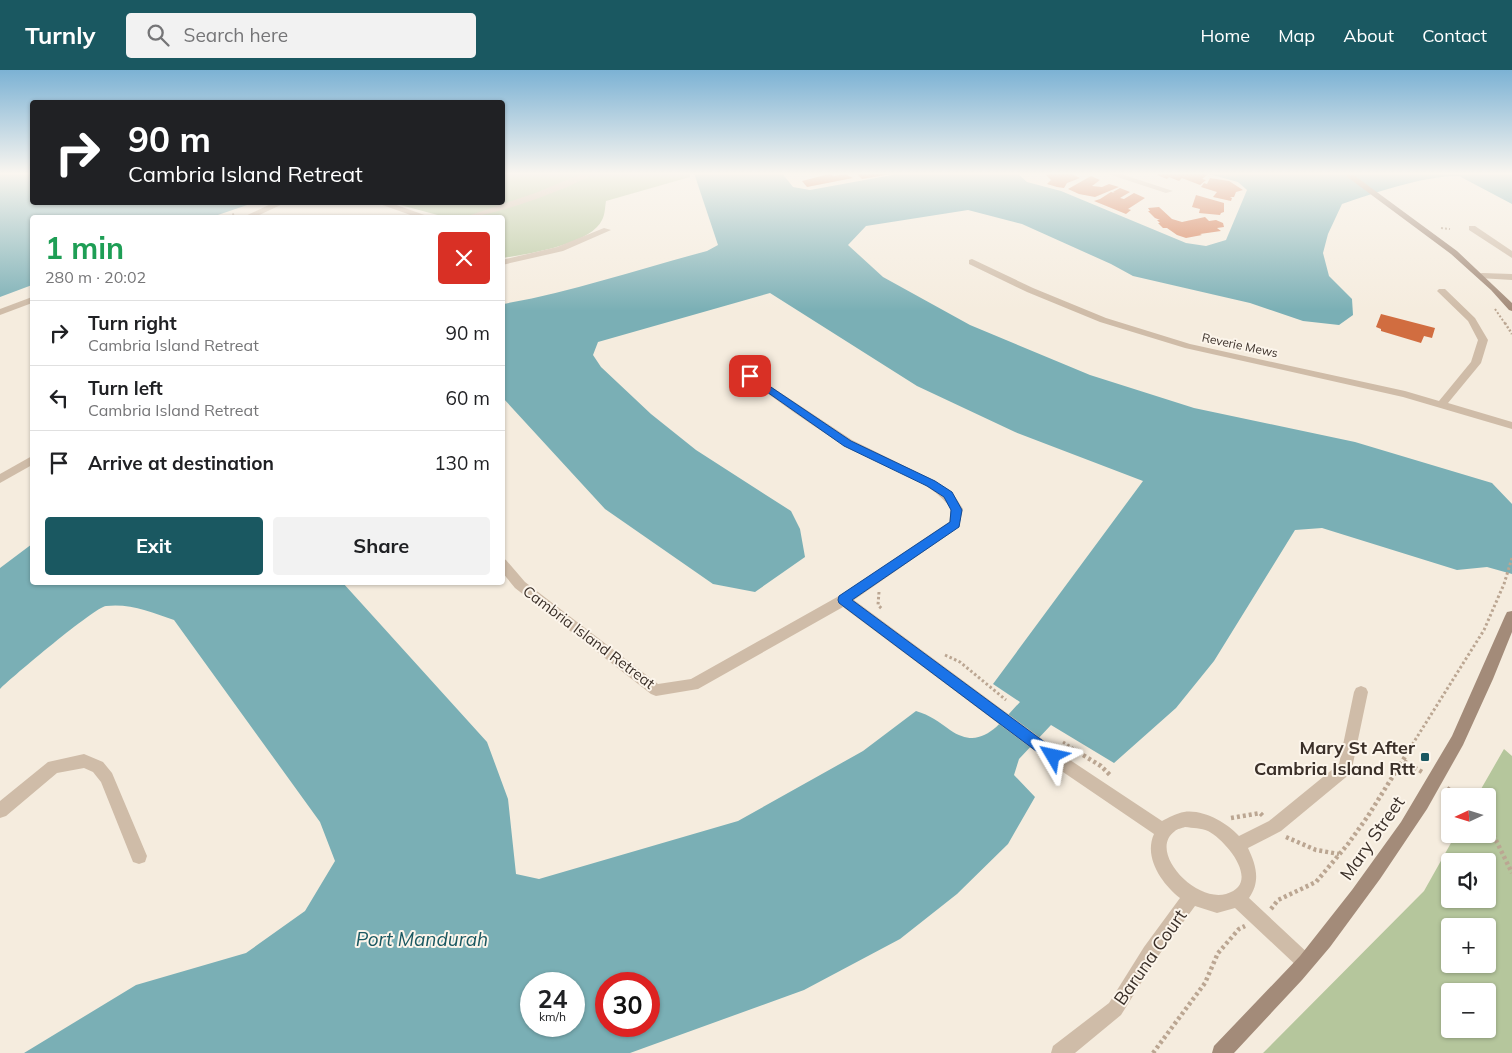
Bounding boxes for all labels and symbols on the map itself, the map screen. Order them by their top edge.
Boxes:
street label: Reverie Mews [1201,330,1279,360]
pin [729,355,771,397]
street label: Cambria Island Retreat [519,581,659,693]
position arrow [1026,729,1078,781]
place label: Mary St After Cambria Island Rtt [1254,736,1416,780]
marker: Mary St After Cambria Island Rtt [1419,751,1431,763]
north arrow [1441,788,1496,842]
street label: Mary Street [1335,792,1409,884]
street label: Baruna Court [1109,905,1191,1009]
water label: Port Mandurah [356,927,488,951]
speed limit sign: 30 [595,972,660,1037]

